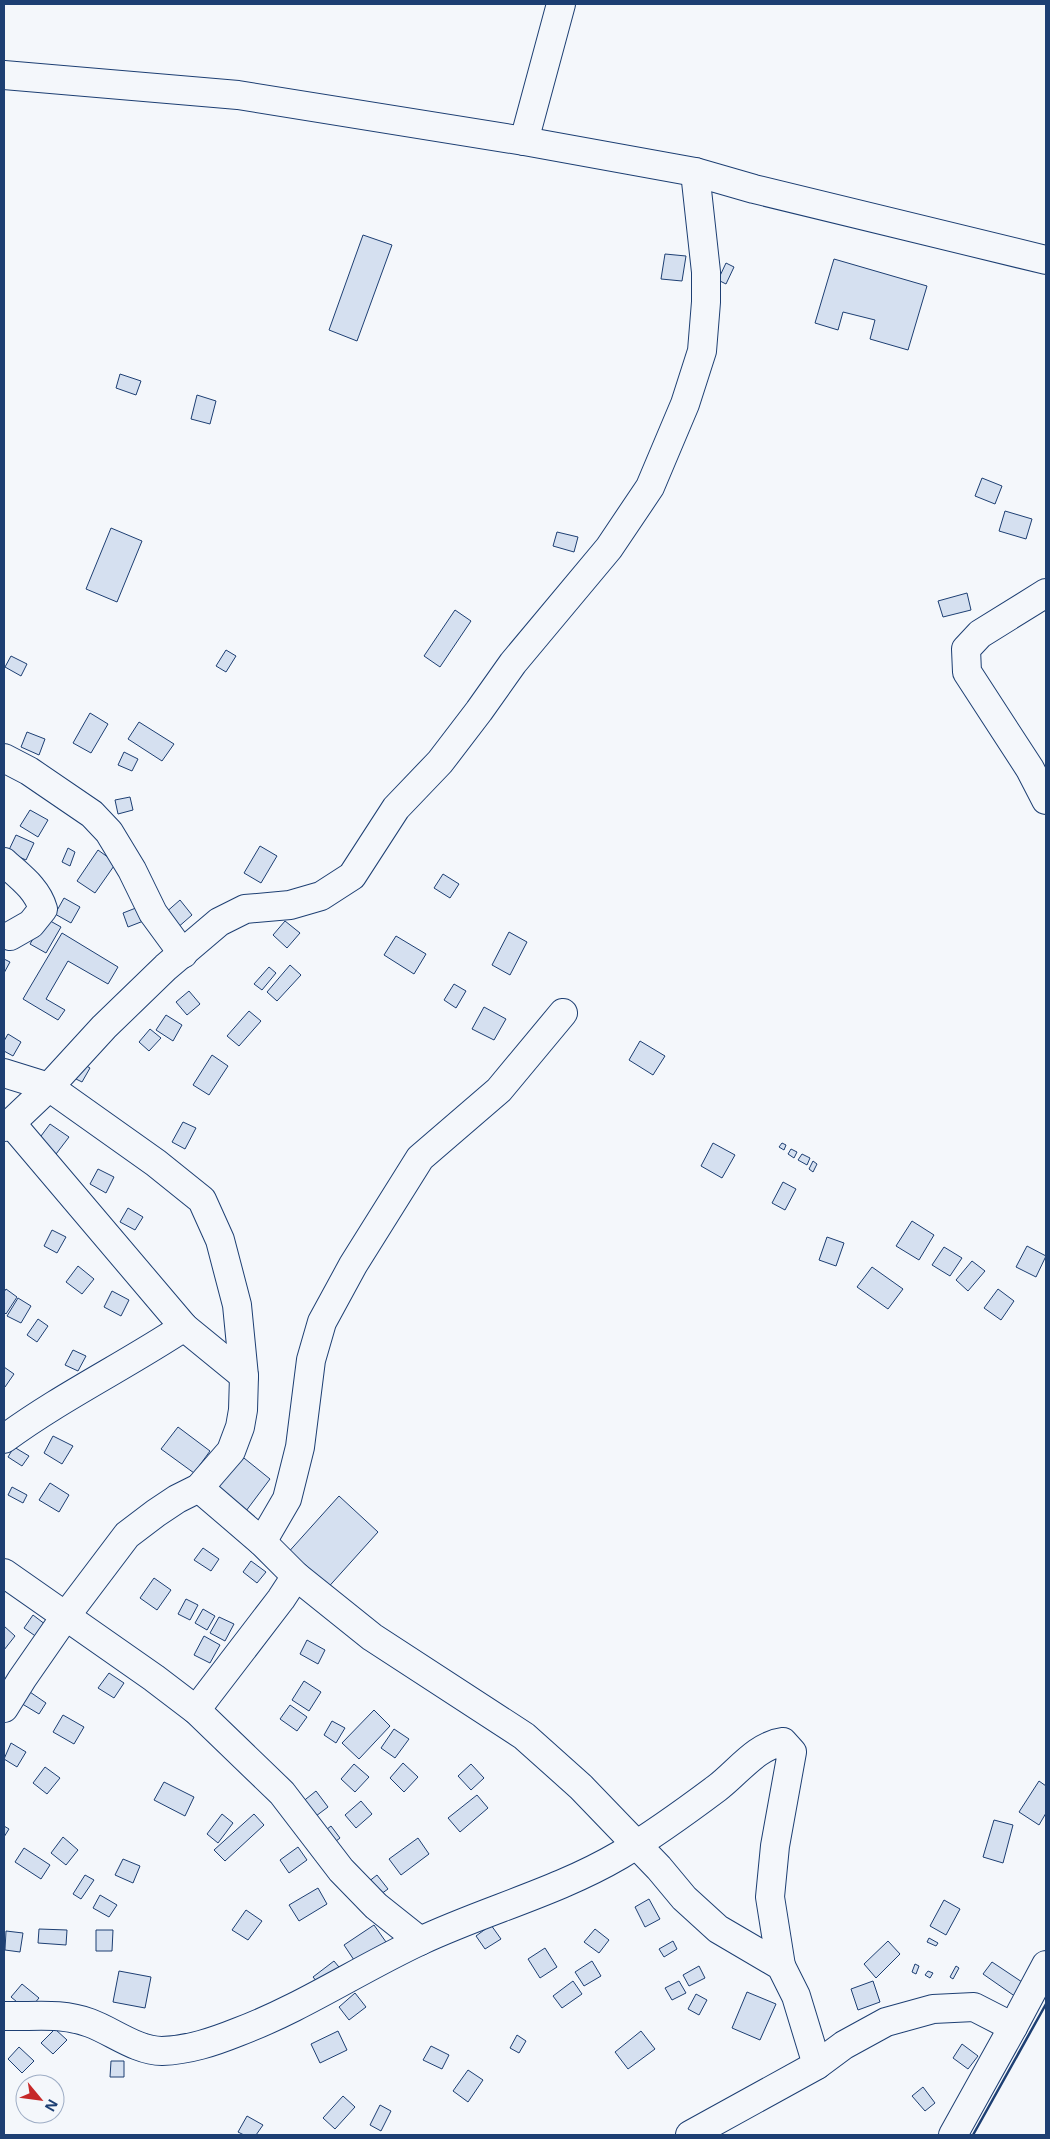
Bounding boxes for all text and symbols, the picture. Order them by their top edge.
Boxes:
north arrow [15,2074,65,2124]
text: N [41,2096,63,2115]

